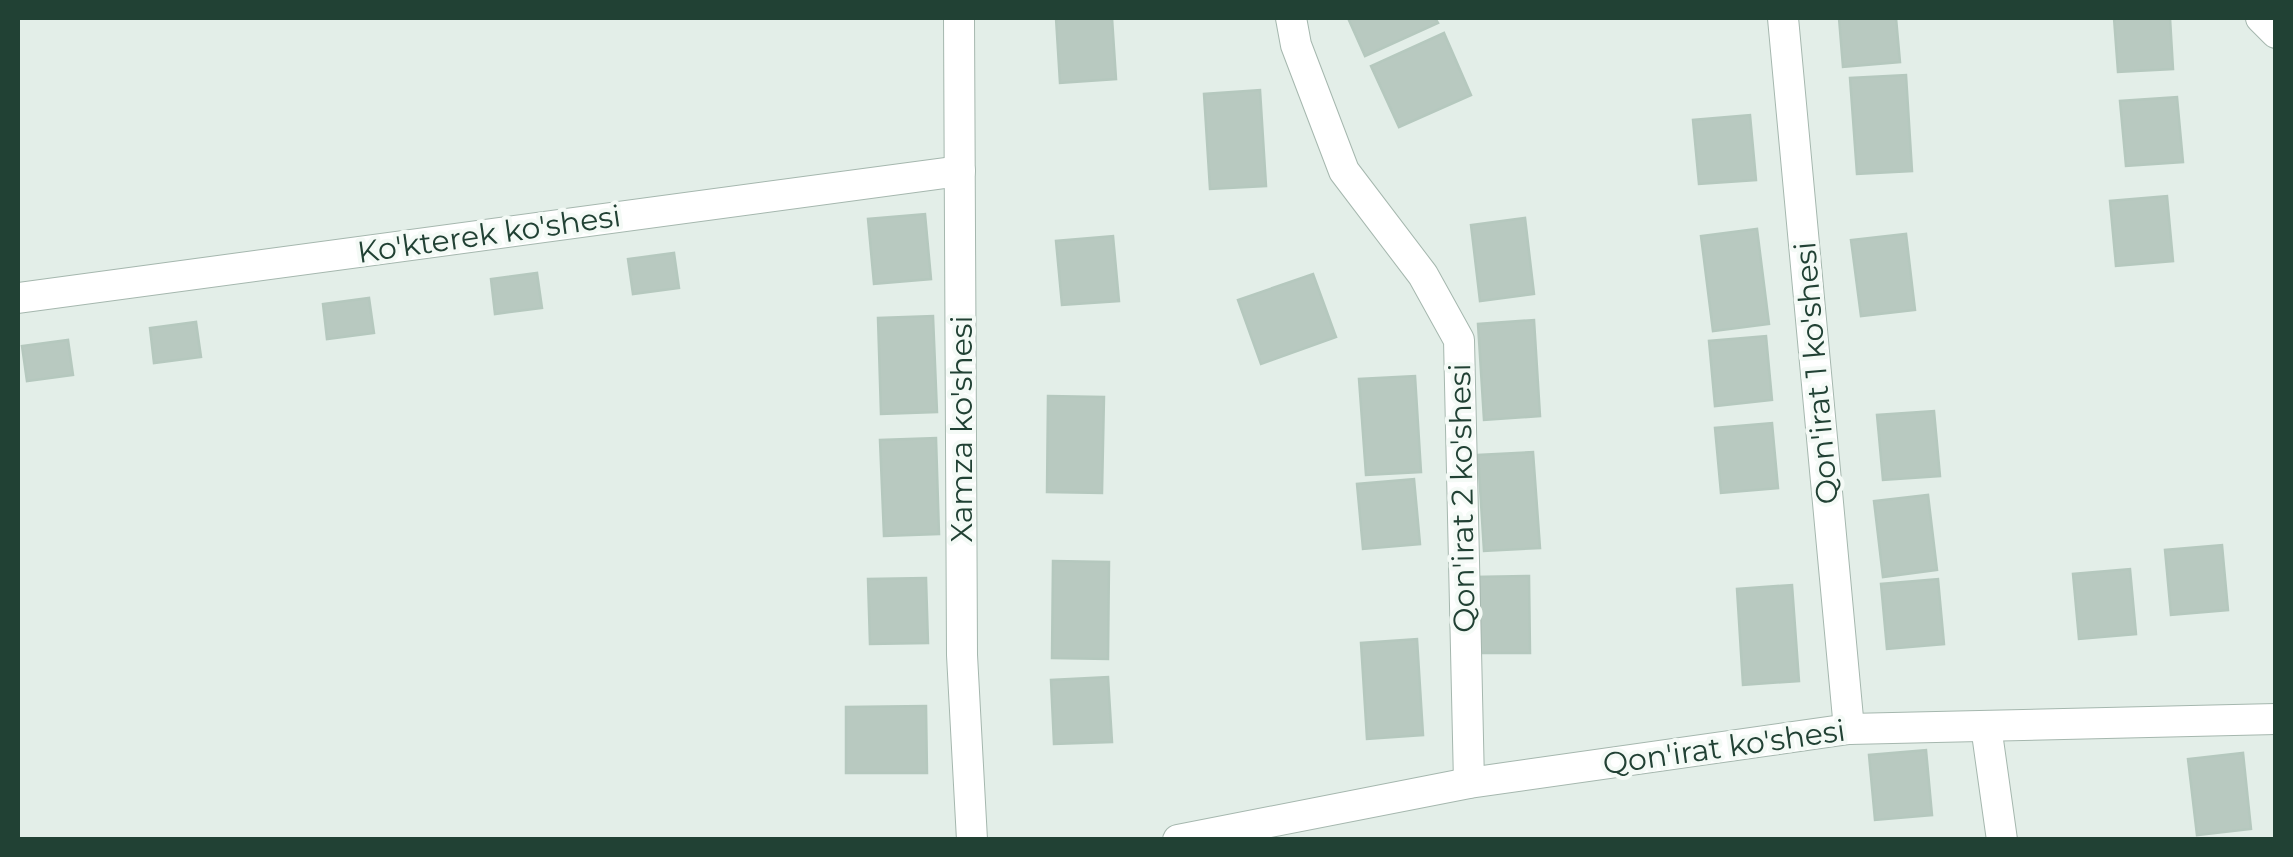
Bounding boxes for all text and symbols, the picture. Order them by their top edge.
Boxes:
street label: Ko'kterek ko'shesi [355,197,623,271]
street label: Qon'irat 1 ko'shesi [1786,240,1846,506]
street label: Xamza ko'shesi [943,315,980,543]
street label: Qon'irat 2 ko'shesi [1441,363,1483,633]
street label: Qon'irat ko'shesi [1600,712,1848,782]

